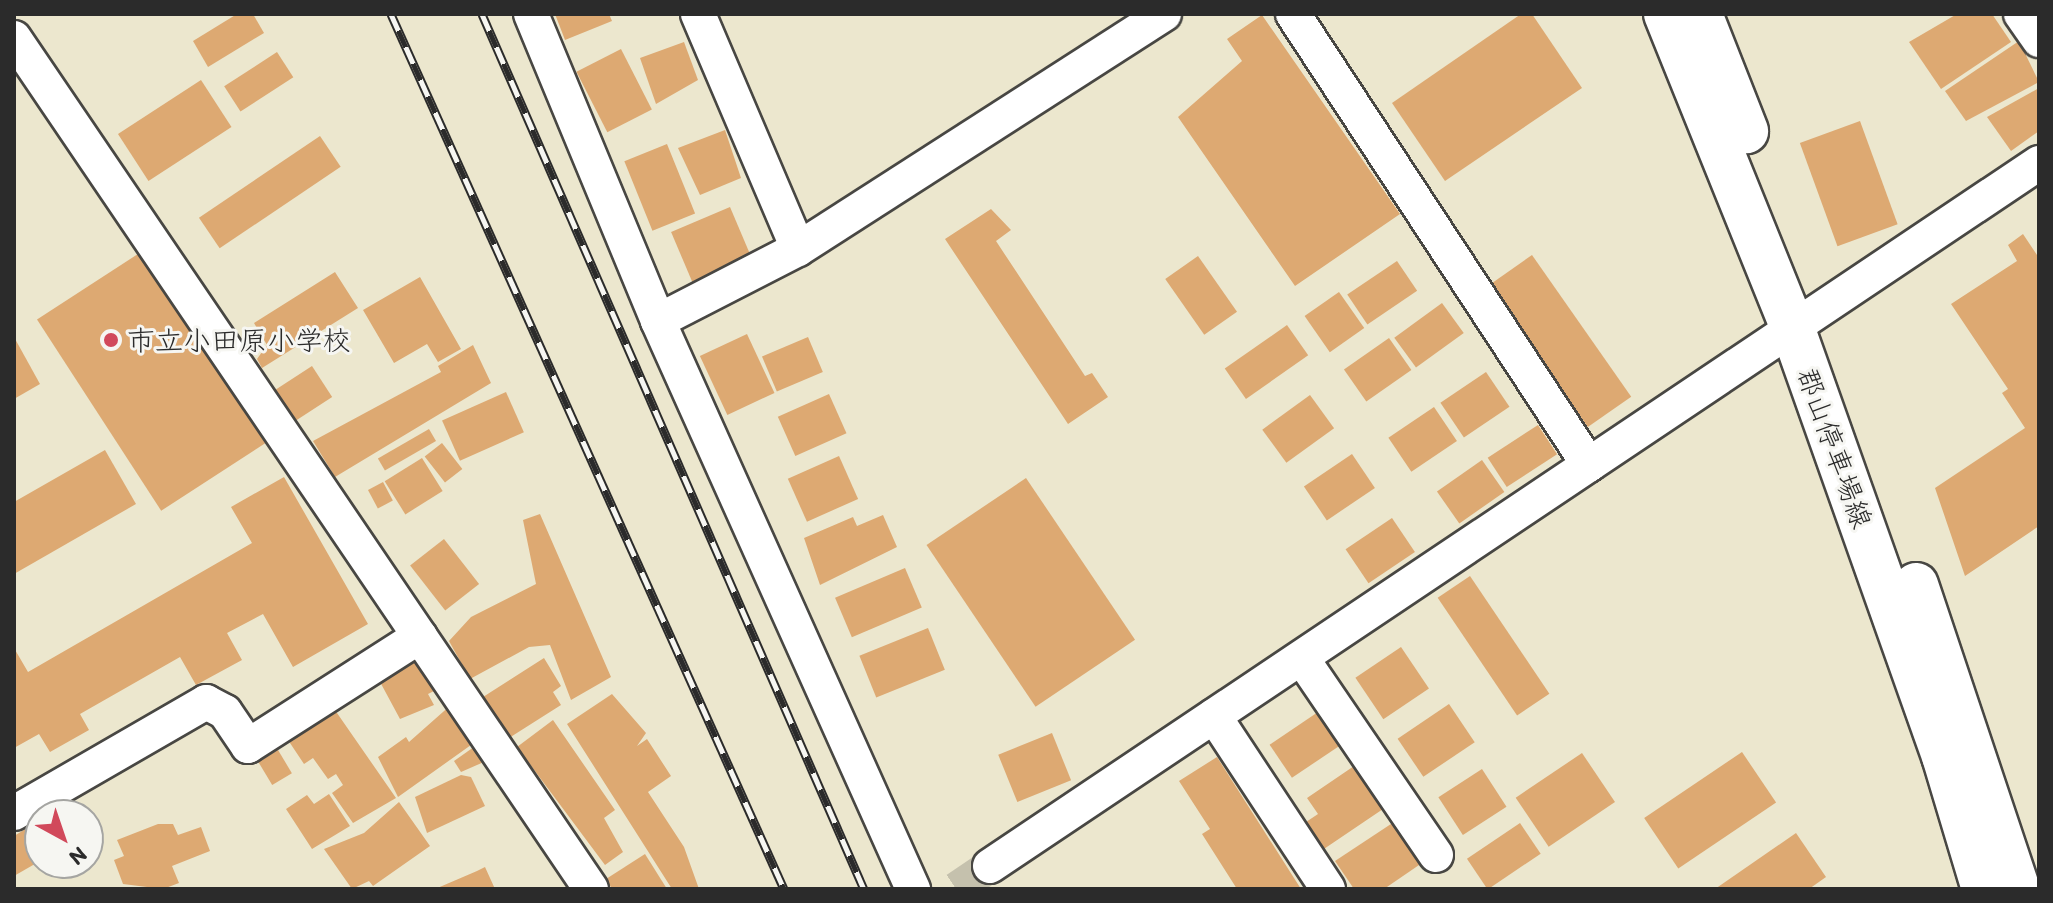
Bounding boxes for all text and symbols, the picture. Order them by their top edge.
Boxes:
place label: 市立小田原小学校 [127,323,351,357]
marker: 市立小田原小学校 [102,331,120,349]
street label: 郡山停車場線 [1790,363,1880,533]
north arrow [24,799,104,879]
text: N [64,841,93,871]

